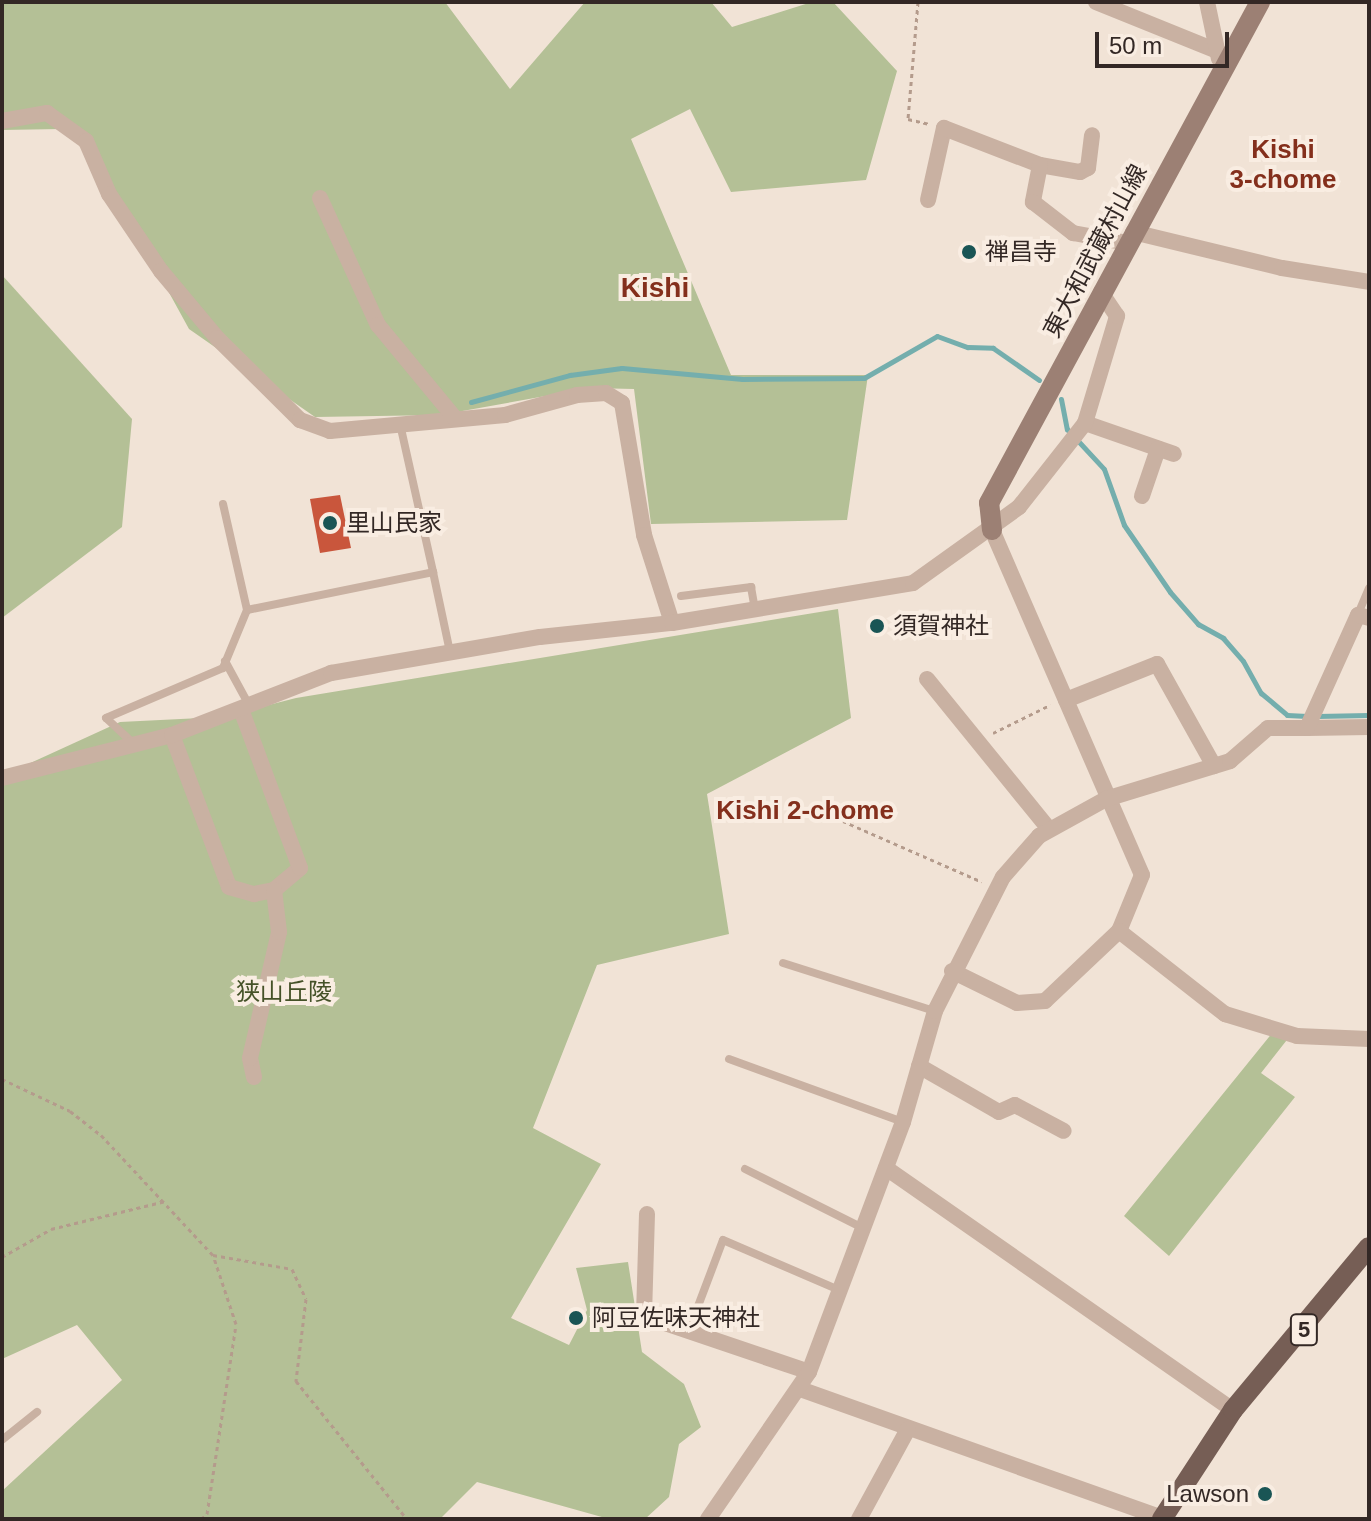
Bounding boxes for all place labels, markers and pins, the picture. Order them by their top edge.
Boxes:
place label: 禅昌寺 [985,238,1057,266]
marker: 禅昌寺 [960,243,978,261]
place label: 里山民家 [346,509,442,537]
marker: 里山民家 [321,514,339,532]
place label: 須賀神社 [893,612,989,640]
marker: 須賀神社 [868,617,886,635]
place label: 阿豆佐味天神社 [592,1304,760,1332]
marker: 阿豆佐味天神社 [567,1309,585,1327]
place label: Lawson [1166,1480,1249,1508]
marker: Lawson [1256,1485,1274,1503]

